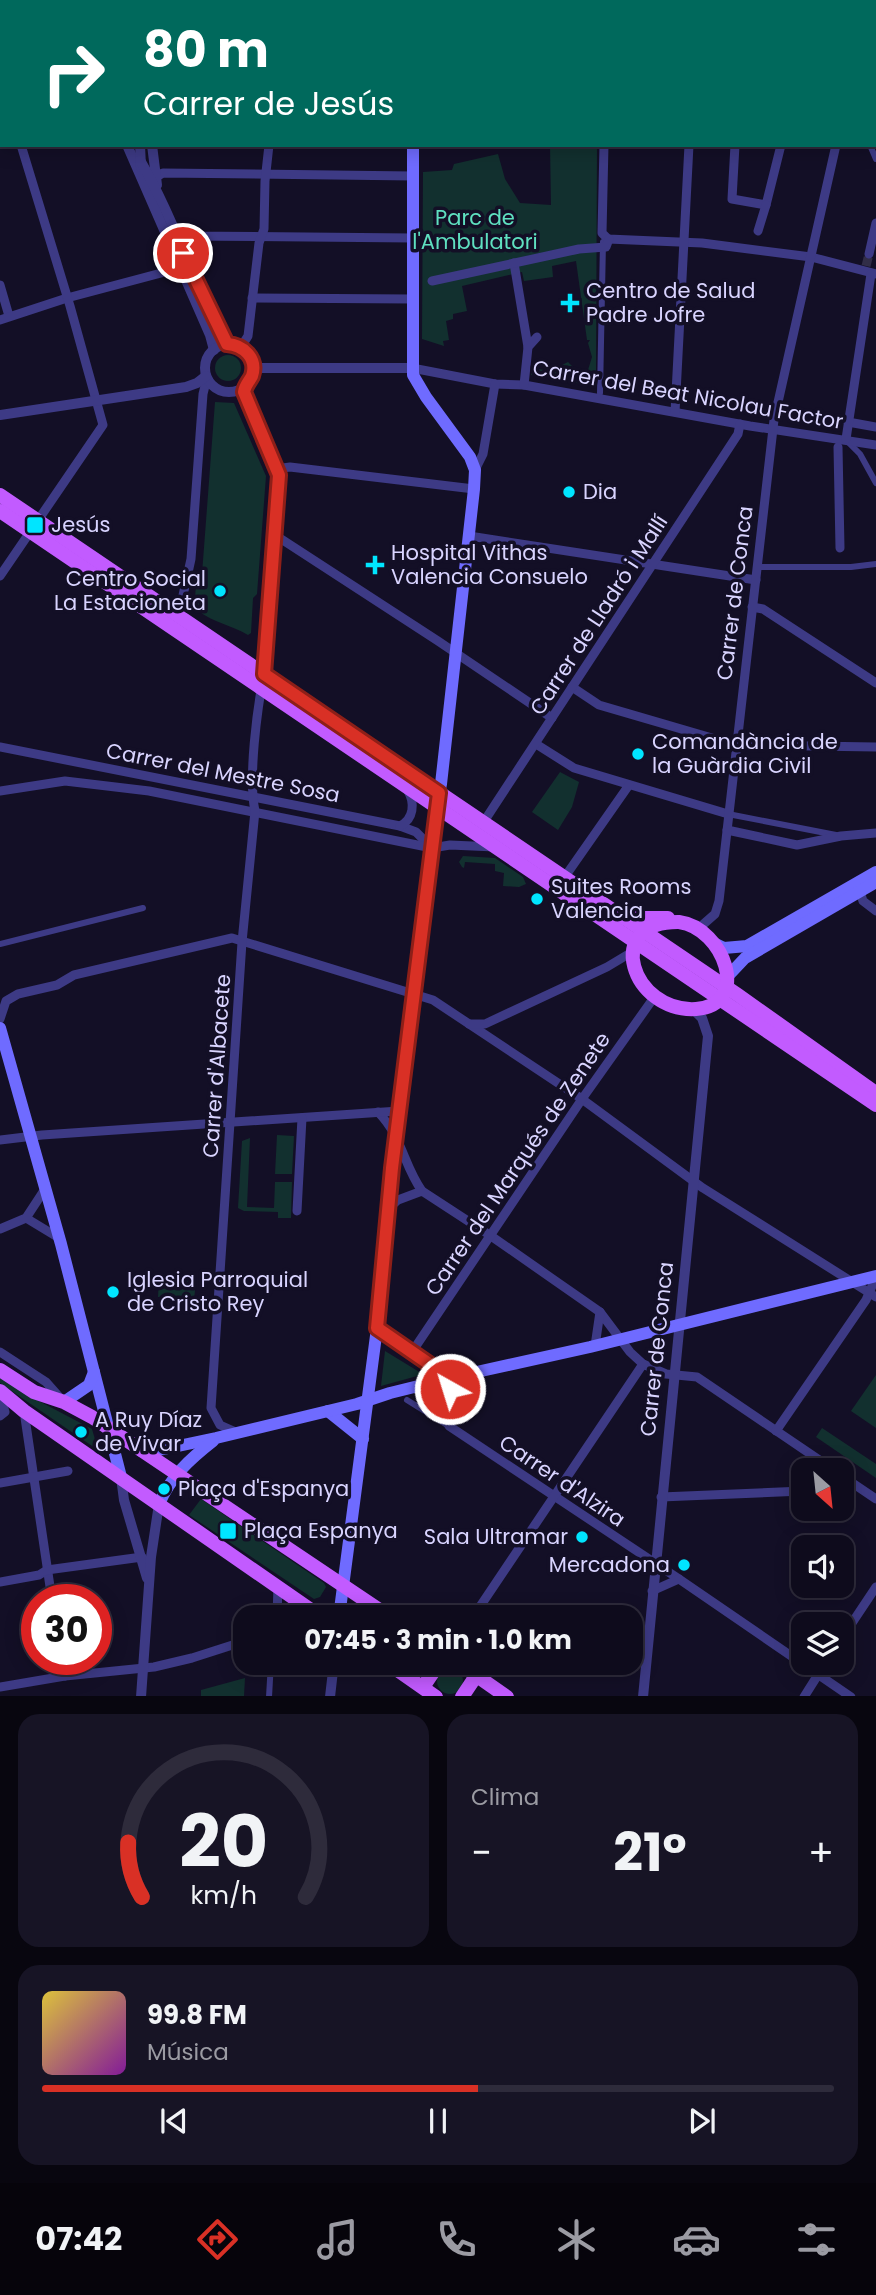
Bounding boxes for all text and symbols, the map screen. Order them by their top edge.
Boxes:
text: 80 m [143,16,269,84]
icon: right [28,28,119,119]
text: Carrer de Jesús [143,81,394,126]
park label: Parc de l'Ambulatori [412,203,538,256]
pin [153,223,213,283]
icon: arrive [164,234,202,272]
place label: Centro de Salud Padre Jofre [586,276,755,329]
marker: Centro de Salud Padre Jofre [560,293,580,313]
street label: Carrer del Beat Nicolau Factor [531,353,846,436]
place label: Dia [583,477,617,506]
marker: Dia [561,484,577,500]
street label: Carrer de Conca [709,504,760,682]
street label: Carrer de Lladró i Mallí [523,509,674,721]
place label: Jesús [51,510,111,539]
marker: Jesús [25,515,45,535]
place label: Hospital Vithas Valencia Consuelo [391,538,588,591]
marker: Hospital Vithas Valencia Consuelo [365,555,385,575]
place label: Centro Social La Estacioneta [54,564,206,617]
marker: Centro Social La Estacioneta [212,583,228,599]
place label: Comandància de la Guàrdia Civil [652,727,838,780]
street label: Carrer del Mestre Sosa [104,736,342,809]
marker: Comandància de la Guàrdia Civil [630,746,646,762]
place label: Suites Rooms Valencia [551,872,691,925]
marker: Suites Rooms Valencia [529,891,545,907]
street label: Carrer d'Albacete [196,973,237,1159]
street label: Carrer del Marqués de Zenete [418,1026,617,1301]
street label: Carrer de Conca [633,1260,680,1438]
place label: Iglesia Parroquial de Cristo Rey [127,1265,308,1318]
marker: Iglesia Parroquial de Cristo Rey [105,1284,121,1300]
position arrow [413,1352,487,1426]
place label: A Ruy Díaz de Vivar [95,1405,202,1458]
marker: A Ruy Díaz de Vivar [73,1424,89,1440]
street label: Carrer d'Alzira [494,1428,631,1533]
north arrow [791,1458,854,1521]
map controls [791,1458,854,1675]
place label: Plaça d'Espanya [178,1474,349,1503]
marker: Plaça d'Espanya [156,1481,172,1497]
place label: Plaça Espanya [244,1516,398,1545]
marker: Plaça Espanya [218,1521,238,1541]
place label: Sala Ultramar [424,1522,568,1551]
marker: Sala Ultramar [574,1529,590,1545]
button: sound [791,1535,854,1598]
place label: Mercadona [549,1550,670,1579]
marker: Mercadona [676,1557,692,1573]
speed limit sign: 30 [21,1584,112,1675]
button: layers [791,1612,854,1675]
text: 07:45 · 3 min · 1.0 km [304,1622,572,1658]
text: Clima [471,1781,539,1813]
text: 20 [179,1791,268,1892]
text: 21° [613,1816,687,1889]
text: − [471,1826,492,1879]
text: + [808,1826,834,1879]
text: km/h [190,1877,257,1912]
text: 99.8 FM [147,1997,247,2033]
text: Música [147,2036,229,2068]
icon: previous [155,2102,193,2140]
icon: pause [419,2102,457,2140]
icon: next [683,2102,721,2140]
icon: directions [193,2215,242,2264]
icon: music [313,2215,362,2264]
icon: phone [432,2215,481,2264]
icon: climate [552,2215,601,2264]
icon: car [672,2215,721,2264]
icon: filters [792,2215,841,2264]
text: 07:42 [35,2216,122,2261]

